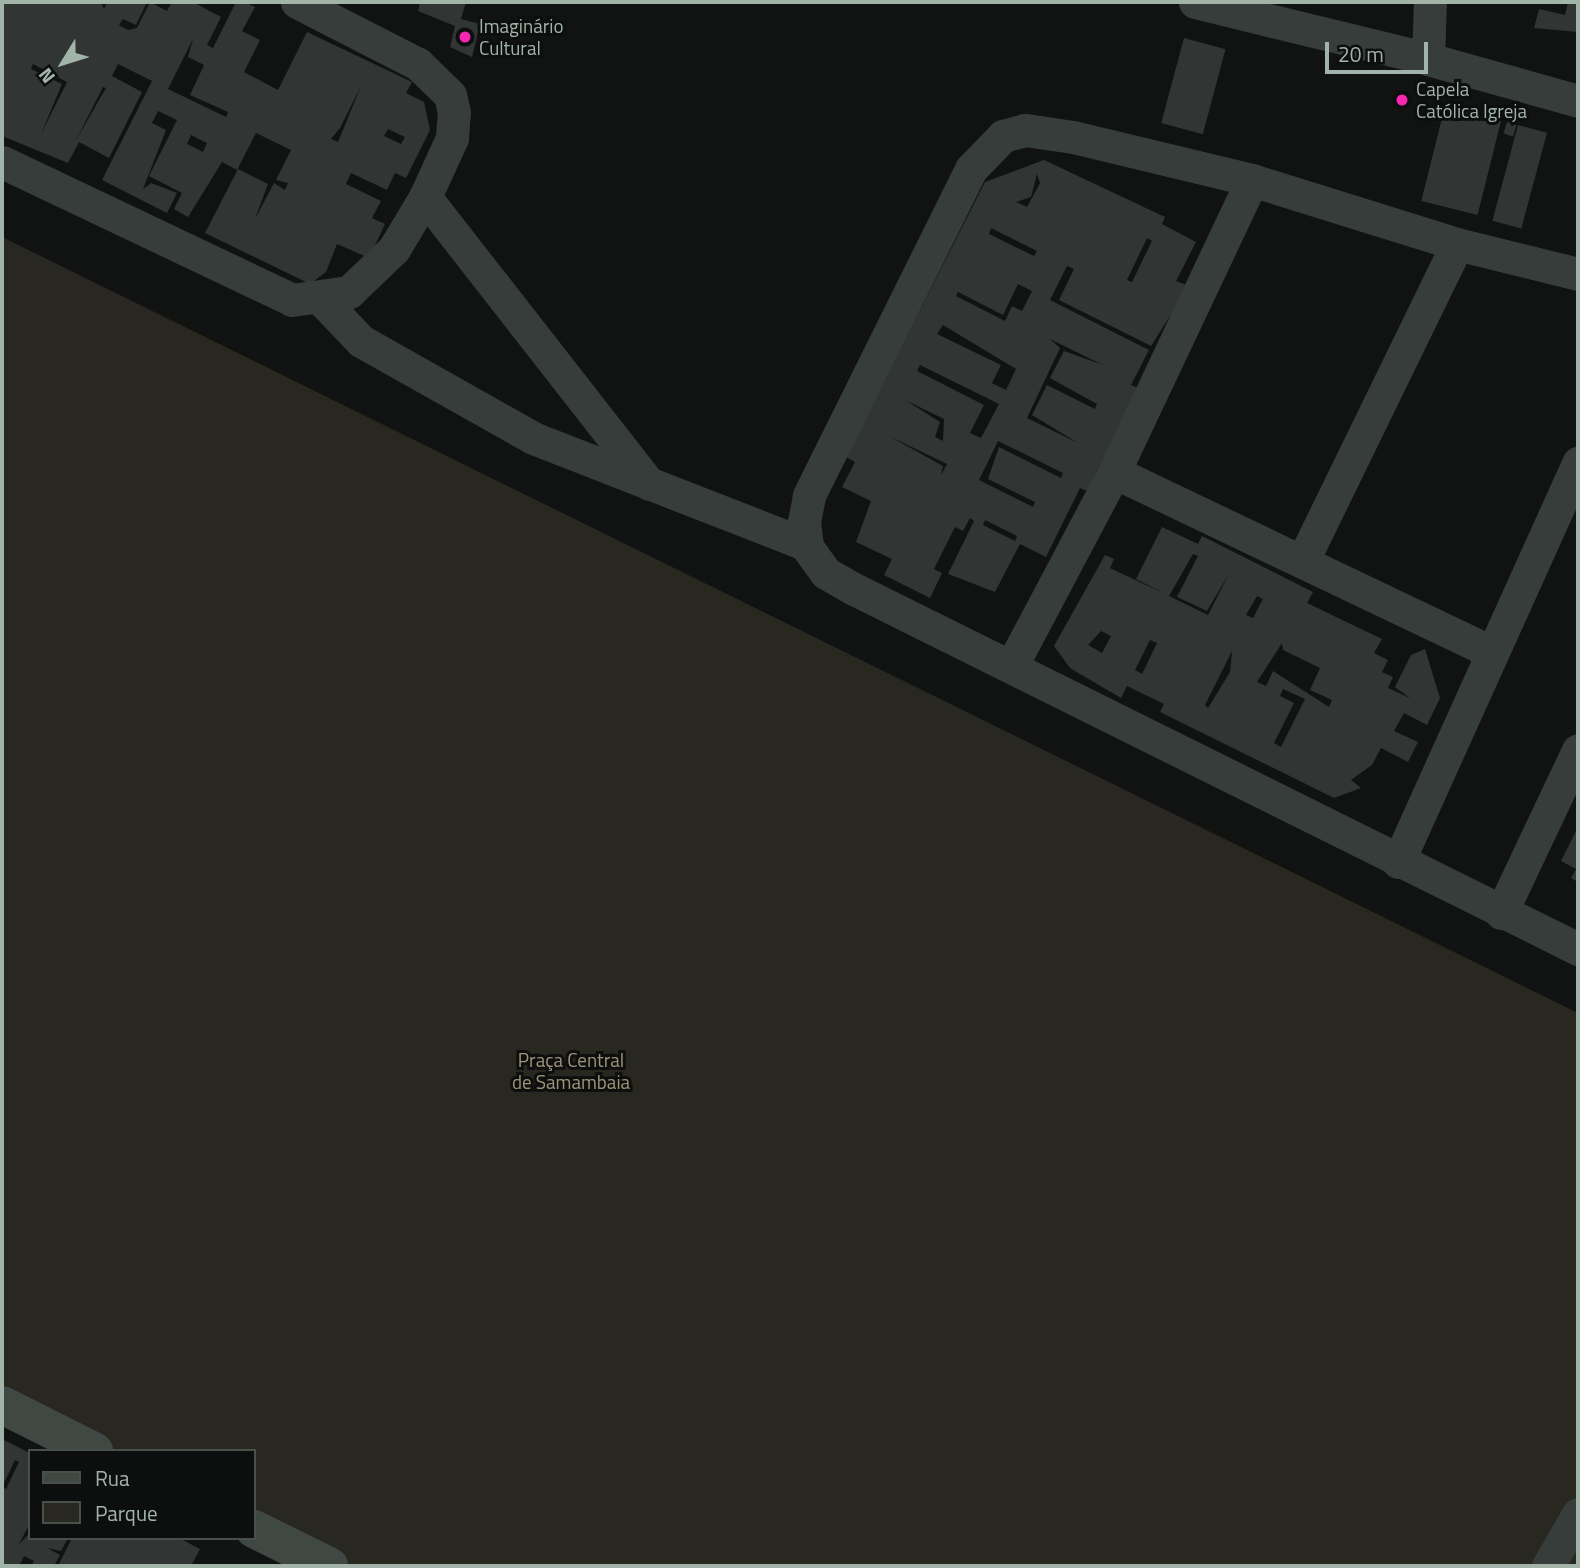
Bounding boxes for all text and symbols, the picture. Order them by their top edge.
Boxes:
place label: Imaginário Cultural [479,15,563,59]
north arrow [28,28,98,98]
scale bar [1328,28,1431,72]
marker: Imaginário Cultural [457,29,473,45]
text: 20 m [1338,38,1384,70]
text: N [31,62,62,90]
place label: Capela Católica Igreja [1416,78,1527,122]
marker: Capela Católica Igreja [1394,92,1410,108]
park label: Praça Central de Samambaia [512,1049,630,1093]
legend [28,1449,256,1540]
text: Rua [95,1462,130,1494]
text: Parque [95,1497,158,1529]

